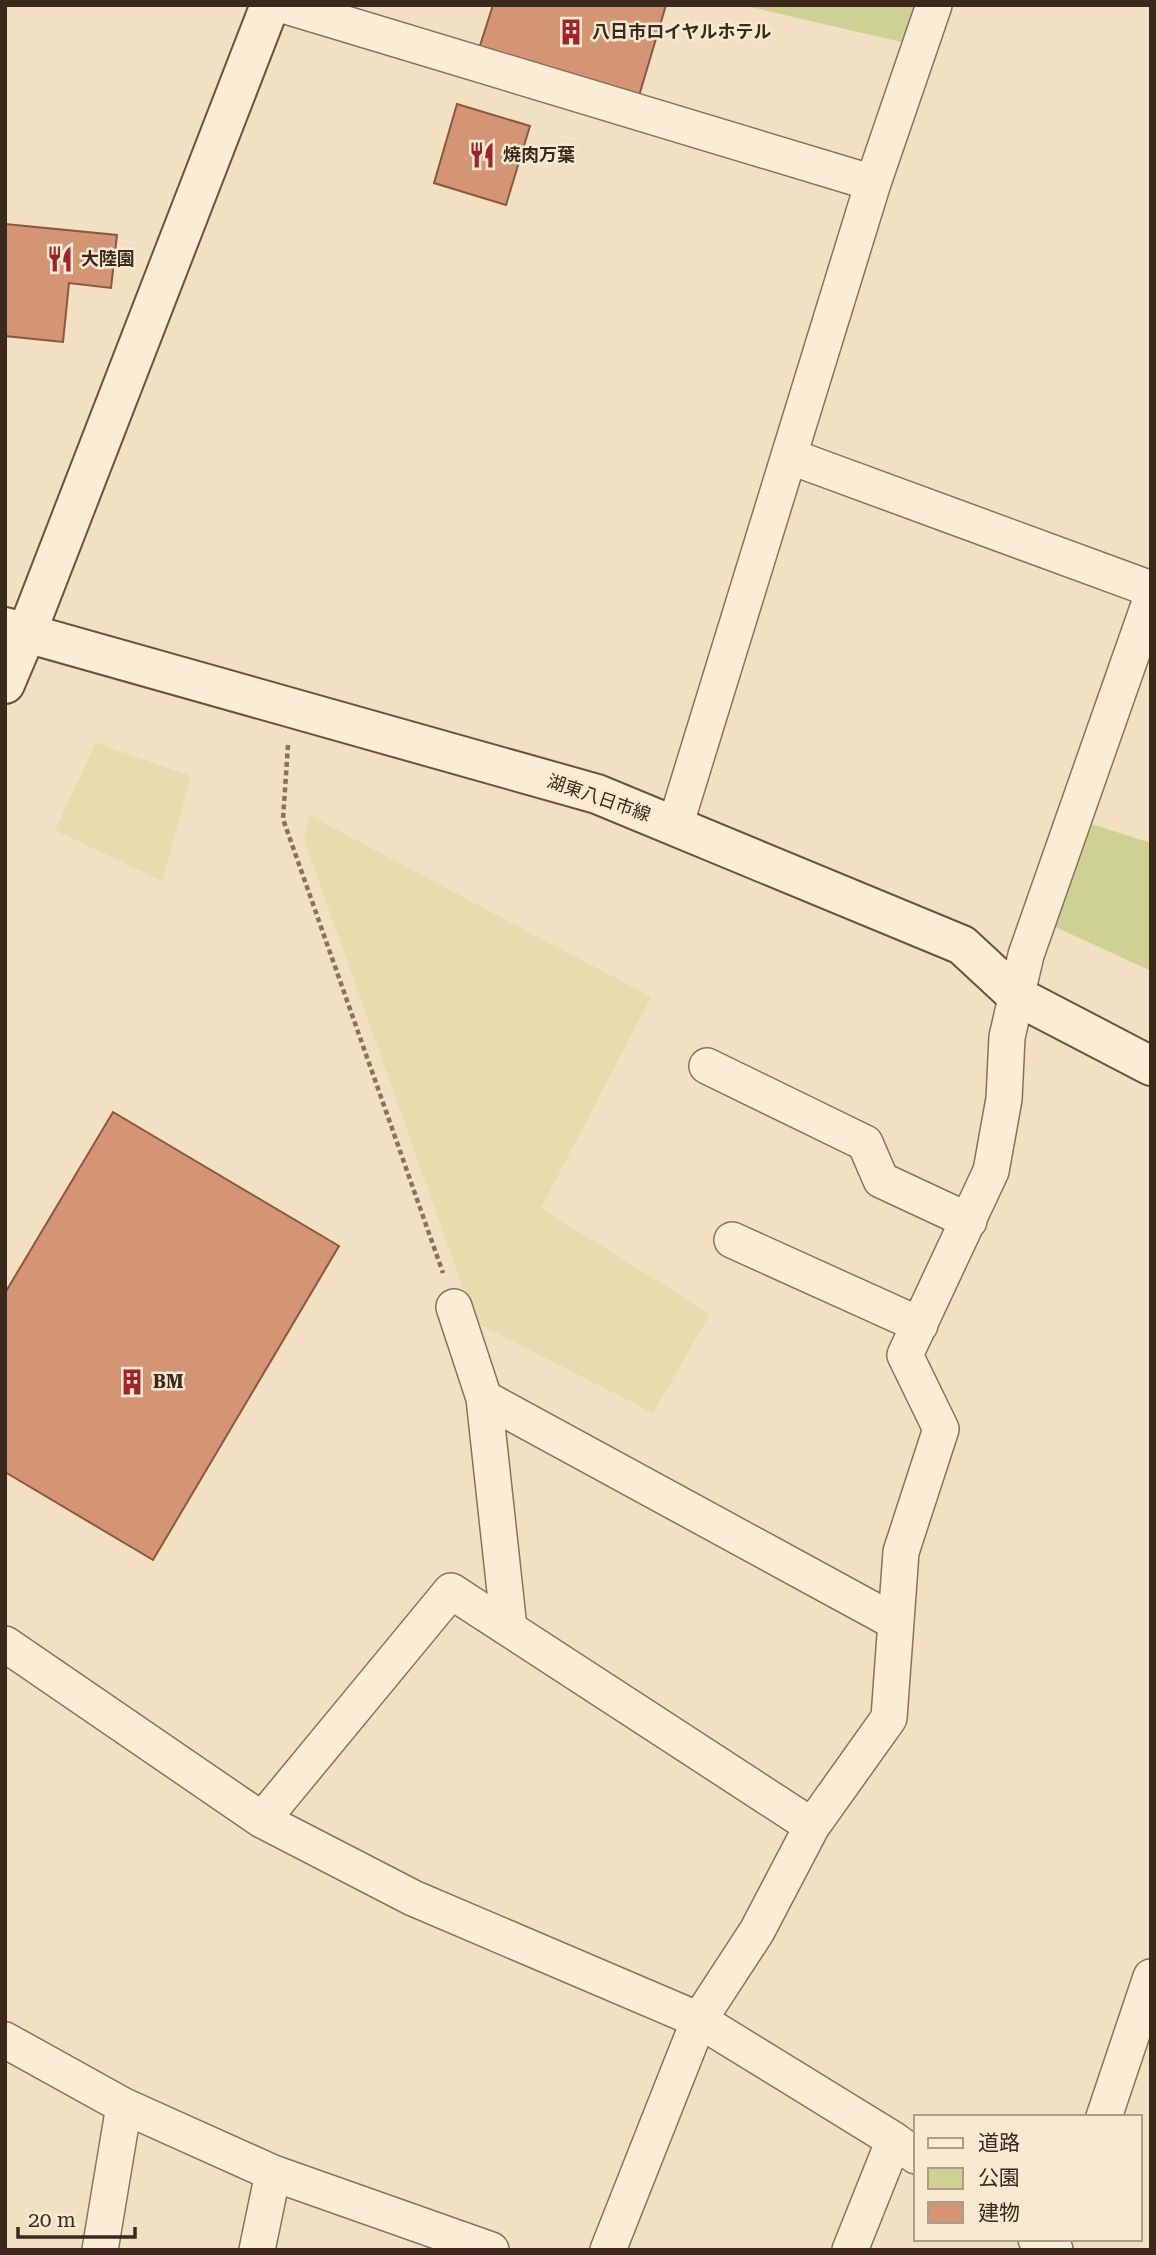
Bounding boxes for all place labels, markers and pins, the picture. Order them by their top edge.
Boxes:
building icon: 八日市ロイヤルホテル [556,17,586,47]
place label: 八日市ロイヤルホテル [592,21,771,42]
restaurant icon: 焼肉万葉 [467,140,497,170]
place label: 焼肉万葉 [503,144,575,165]
restaurant icon: 大陸園 [45,244,75,274]
place label: 大陸園 [81,248,135,269]
building icon: BM [117,1367,147,1397]
place label: BM [153,1371,183,1392]

